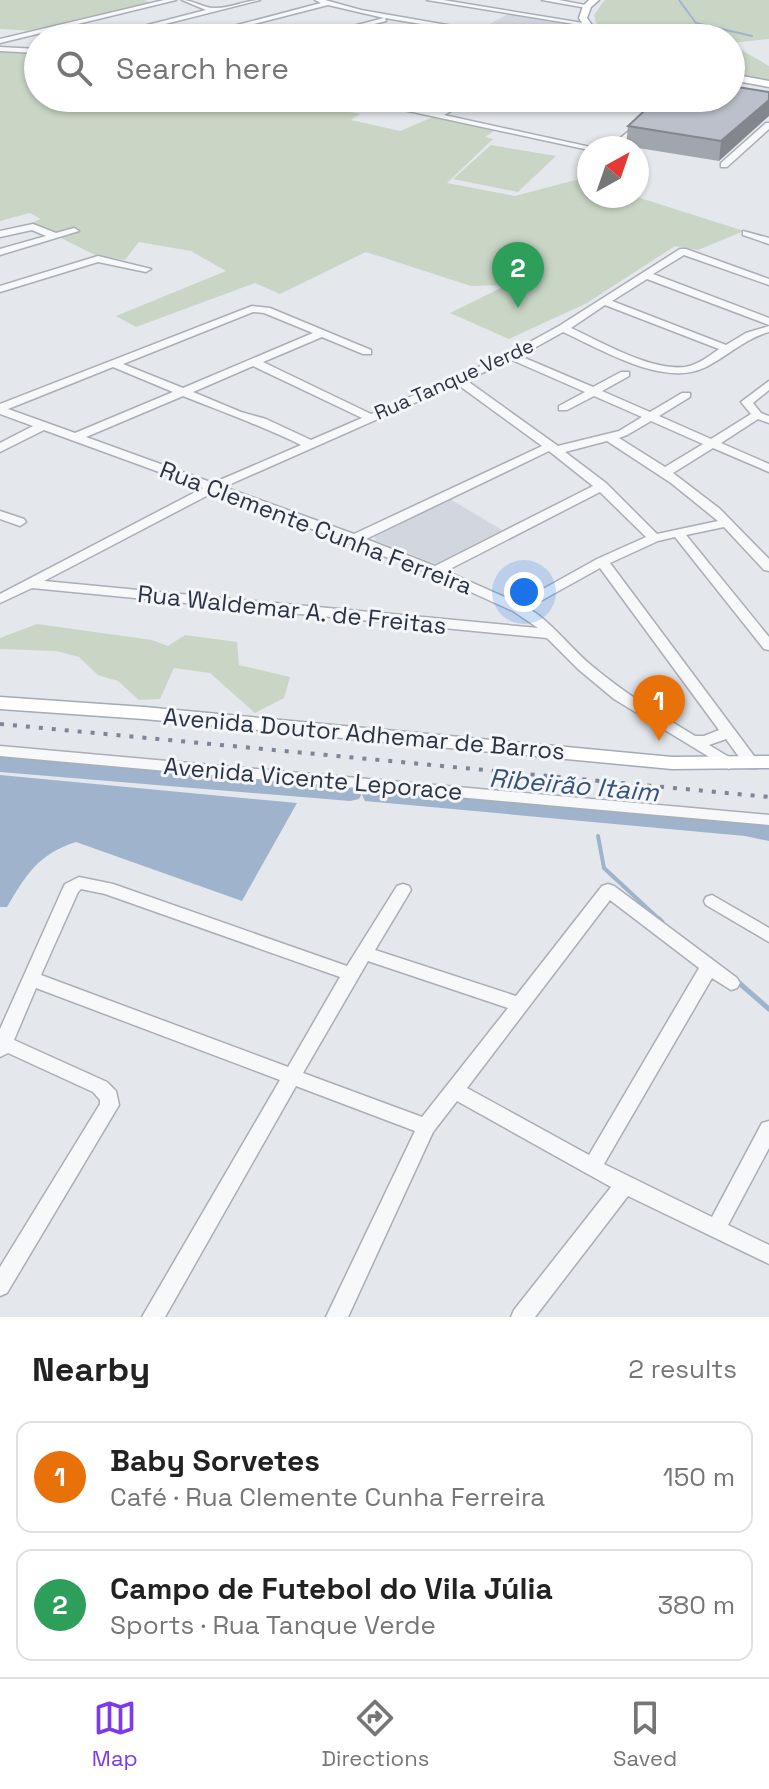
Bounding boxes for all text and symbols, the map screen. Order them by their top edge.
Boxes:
search box [24,24,745,112]
icon: search [52,46,96,90]
text: Search here [116,49,289,88]
north arrow [577,136,649,208]
pin: 2 [492,242,544,308]
street label: Rua Tanque Verde [370,332,538,426]
street label: Rua Clemente Cunha Ferreira [156,454,477,602]
your location [504,572,544,612]
street label: Rua Waldemar A. de Freitas [136,578,448,641]
pin: 1 [633,675,685,741]
street label: Avenida Doutor Adhemar de Barros [162,701,566,767]
street label: Avenida Vicente Leporace [162,750,464,807]
water label: Ribeirão Itaim [488,761,661,809]
text: Nearby [32,1348,150,1391]
text: 2 results [628,1352,737,1386]
text: Baby Sorvetes [110,1441,320,1480]
text: 1 [54,1460,66,1494]
text: 150 m [663,1460,735,1494]
text: Café · Rua Clemente Cunha Ferreira [110,1480,545,1514]
text: Campo de Futebol do Vila Júlia [110,1569,553,1608]
text: 2 [52,1588,68,1622]
text: 380 m [657,1588,735,1622]
text: Sports · Rua Tanque Verde [110,1608,436,1642]
tab: Map [92,1696,138,1772]
tab: Directions [321,1696,429,1772]
tab: Saved [613,1696,677,1772]

